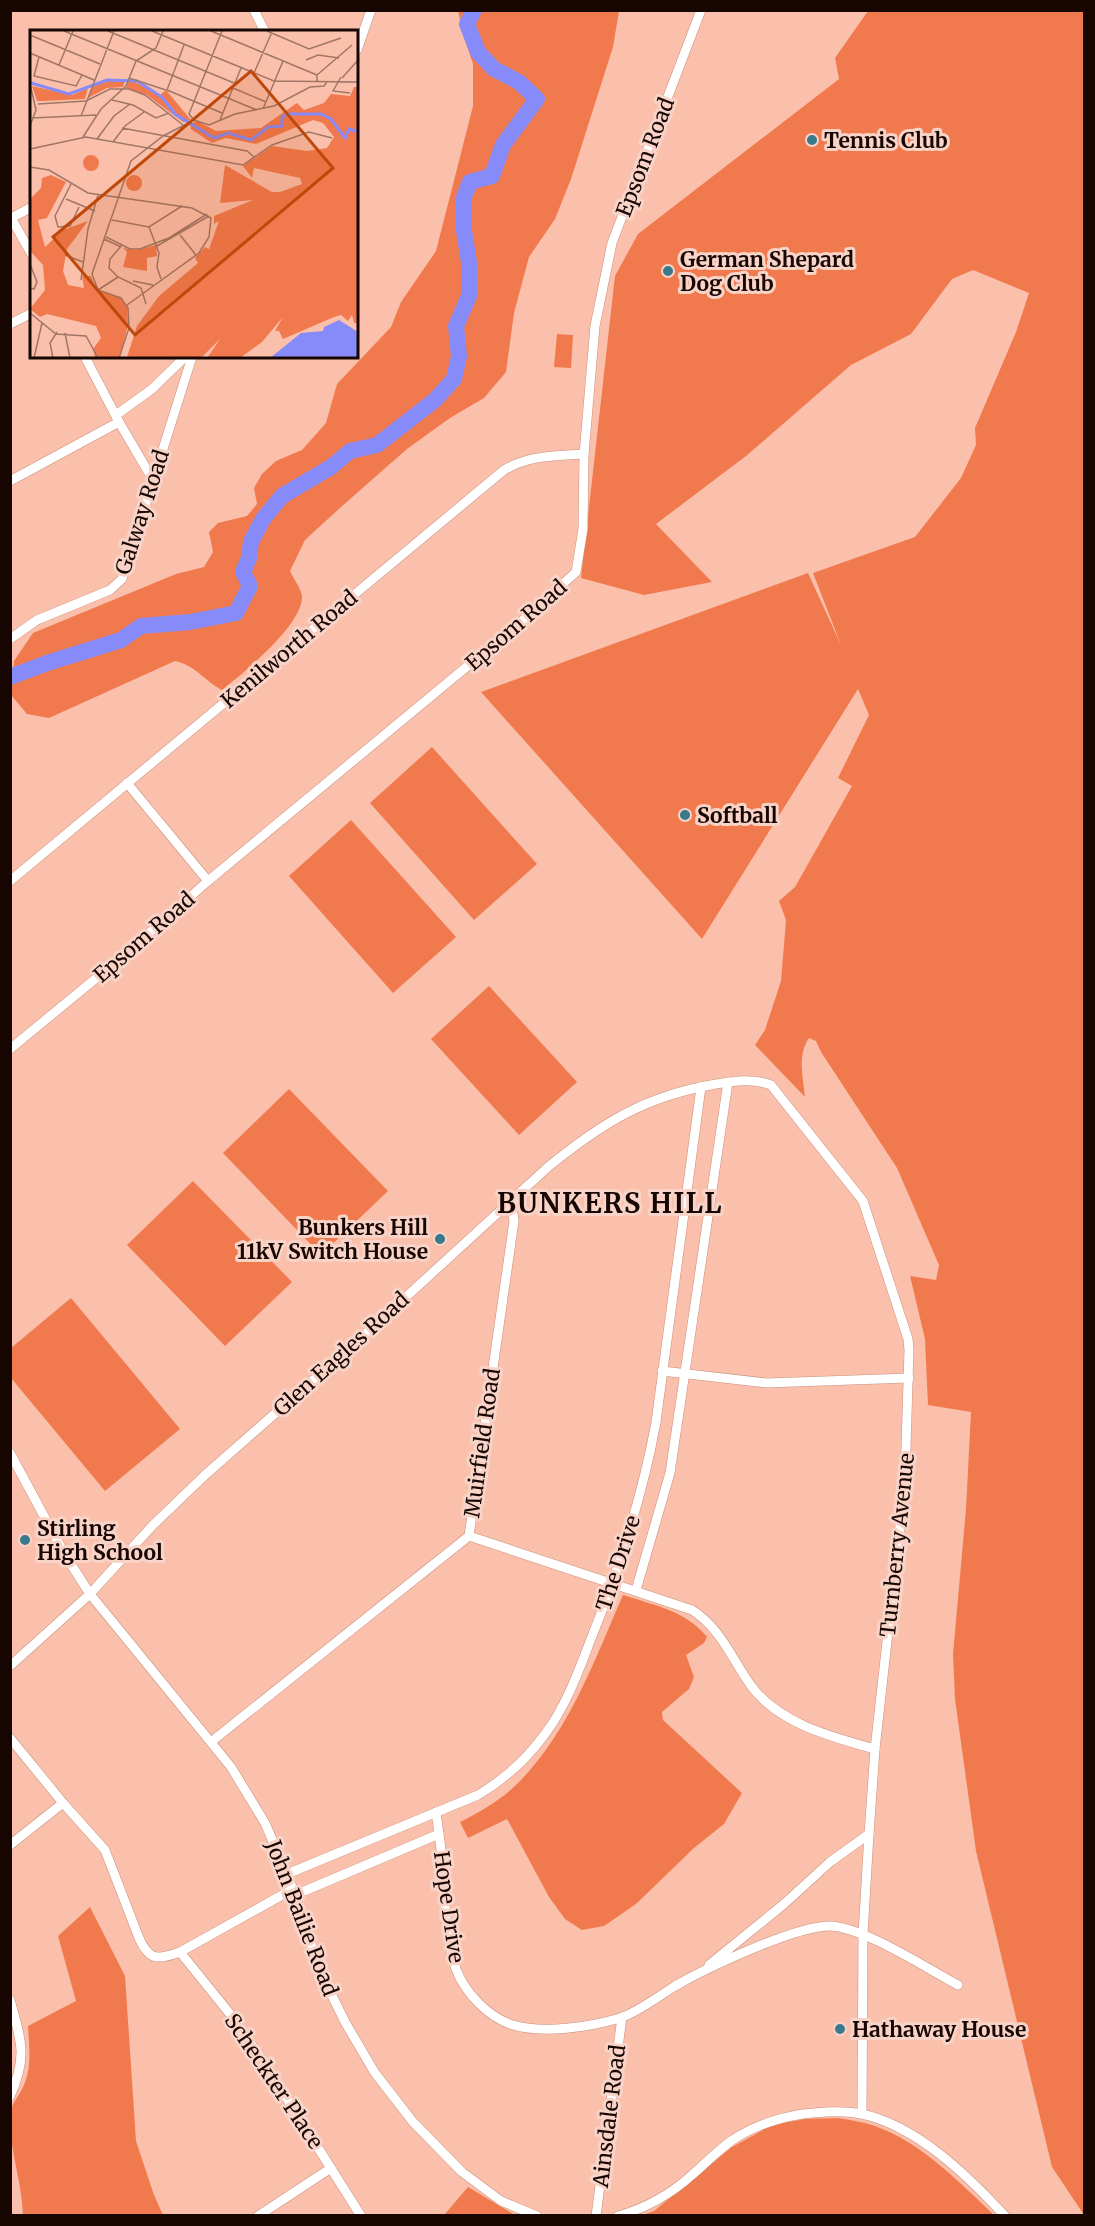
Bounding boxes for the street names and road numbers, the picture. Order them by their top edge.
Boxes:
street label: Epsom Road [610,93,680,220]
street label: Galway Road [109,446,175,578]
street label: Epsom Road [460,573,572,676]
street label: Kenilworth Road [215,584,363,714]
street label: Epsom Road [88,885,200,988]
street label: Glen Eagles Road [268,1286,415,1422]
street label: Muirfield Road [458,1366,506,1519]
street label: Turnberry Avenue [874,1452,920,1638]
street label: The Drive [590,1512,646,1614]
street label: John Bailie Road [260,1835,344,2000]
street label: Hope Drive [428,1849,470,1965]
street label: Scheckter Place [219,2008,329,2154]
street label: Ainsdale Road [587,2043,631,2190]

